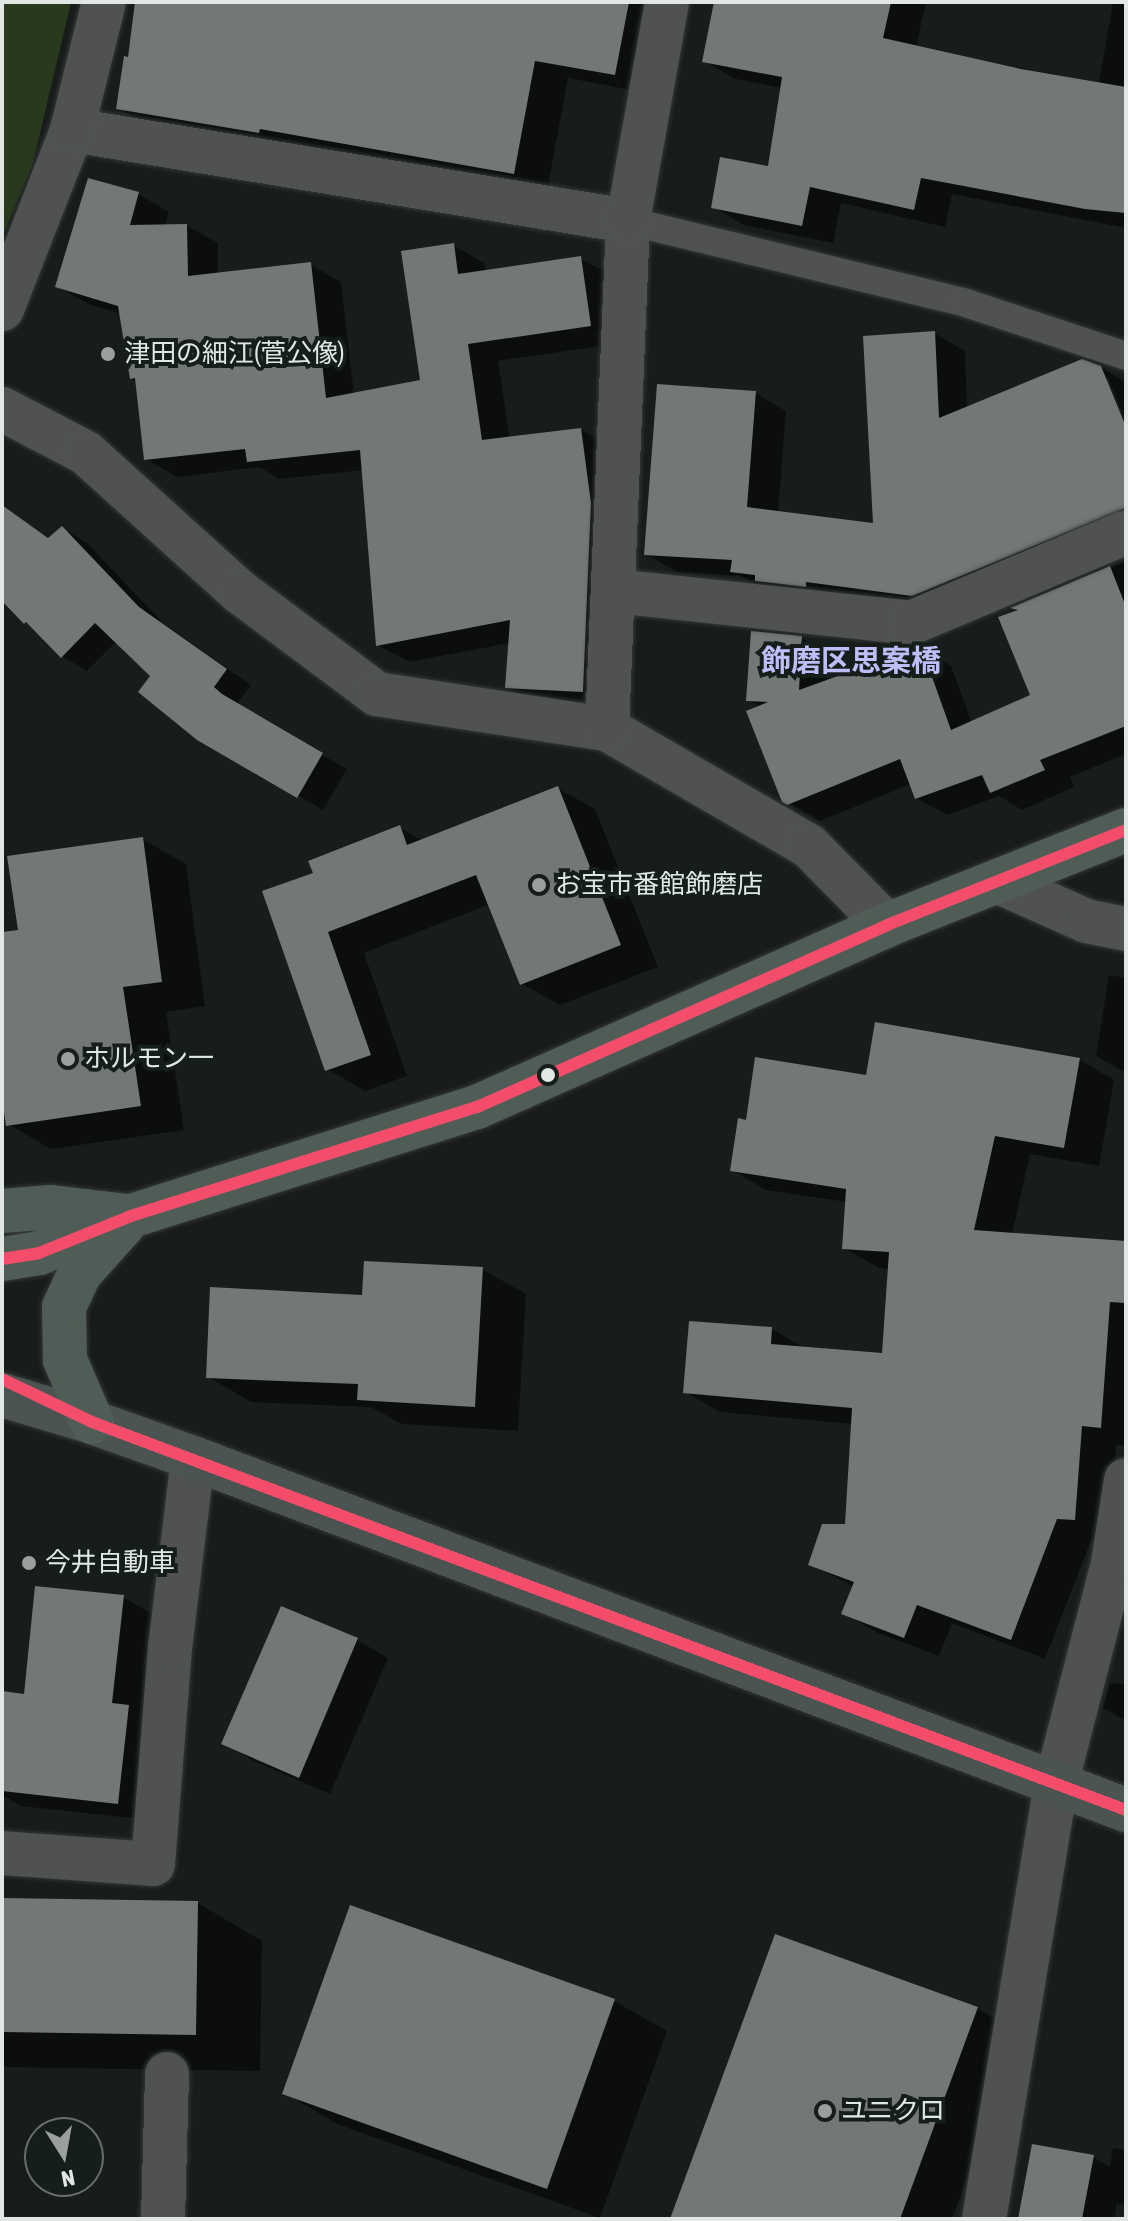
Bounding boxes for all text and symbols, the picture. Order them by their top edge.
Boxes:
place label: 津田の細江(菅公像) [124,338,344,370]
marker: 津田の細江(菅公像) [99,345,117,363]
district label: 飾磨区思案橋 [761,642,941,678]
place label: お宝市番館飾磨店 [555,869,763,901]
marker: お宝市番館飾磨店 [530,876,548,894]
place label: ホルモン一 [84,1043,214,1075]
marker: ホルモン一 [59,1050,77,1068]
unlabelled marker [540,1067,556,1083]
place label: 今井自動車 [45,1547,175,1579]
marker: 今井自動車 [20,1554,38,1572]
place label: ユニクロ [841,2095,945,2127]
marker: ユニクロ [816,2102,834,2120]
north arrow [24,2117,104,2197]
text: N [59,2165,77,2193]

